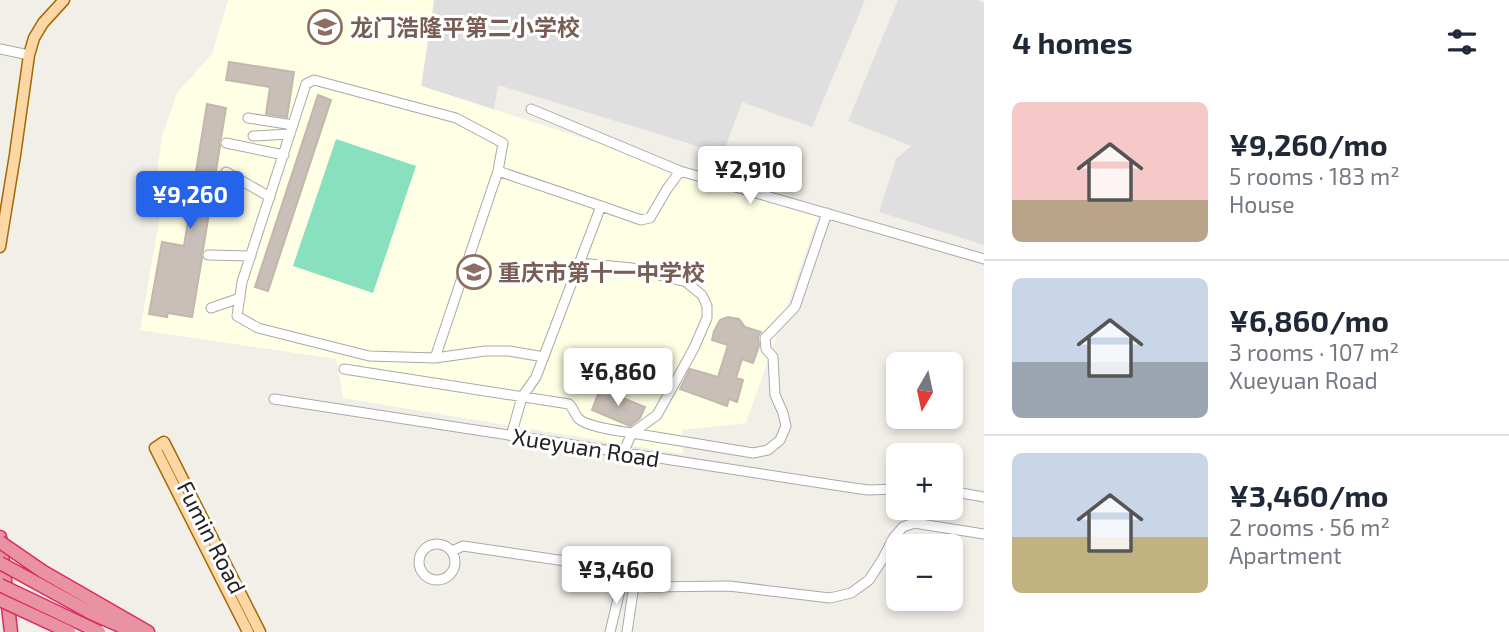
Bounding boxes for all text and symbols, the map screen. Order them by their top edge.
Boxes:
school or university icon: 龙门浩隆平第二小学校 [306,8,344,46]
place label: 龙门浩隆平第二小学校 [350,13,580,41]
icon: filters [1443,23,1481,61]
text: 4 homes [1012,24,1133,60]
text: ¥9,260/mo [1229,126,1388,162]
icon: home [1068,130,1152,214]
pin: ¥2,910 [693,146,807,206]
text: ¥2,910 [714,155,786,183]
text: 5 rooms · 183 m² [1229,162,1400,190]
pin: ¥9,260 [133,172,247,231]
text: ¥9,260 [152,180,228,208]
text: House [1229,190,1295,218]
school or university icon: 重庆市第十一中学校 [455,253,493,291]
place label: 重庆市第十一中学校 [498,258,705,286]
text: ¥6,860/mo [1229,302,1389,338]
icon: home [1068,306,1152,390]
text: 3 rooms · 107 m² [1229,338,1399,366]
pin: ¥6,860 [561,348,675,408]
north arrow [886,352,962,429]
map controls [886,352,963,611]
text: ¥6,860 [580,357,656,385]
text: Xueyuan Road [1229,366,1378,394]
street label: Xueyuan Road [510,422,662,472]
button: + [886,443,963,520]
street label: Fumin Road [172,476,252,598]
text: ¥3,460/mo [1229,477,1389,513]
icon: home [1068,481,1152,565]
text: 2 rooms · 56 m² [1229,513,1390,541]
button: − [886,534,963,611]
text: Apartment [1229,541,1342,569]
pin: ¥3,460 [559,546,673,606]
text: ¥3,460 [578,555,654,583]

